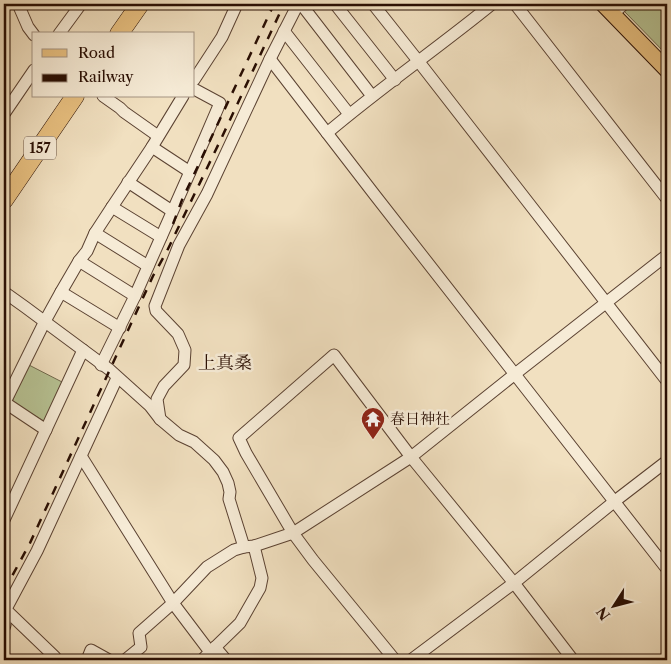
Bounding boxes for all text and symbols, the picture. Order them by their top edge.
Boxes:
legend [32,32,195,98]
text: Road [78,43,115,62]
text: Railway [78,67,134,86]
road number: 157 [24,136,56,160]
district label: 上真桑 [198,352,252,374]
temple icon: 春日神社 [360,406,386,440]
place label: 春日神社 [390,409,450,428]
north arrow [588,582,638,632]
text: N [593,603,614,624]

